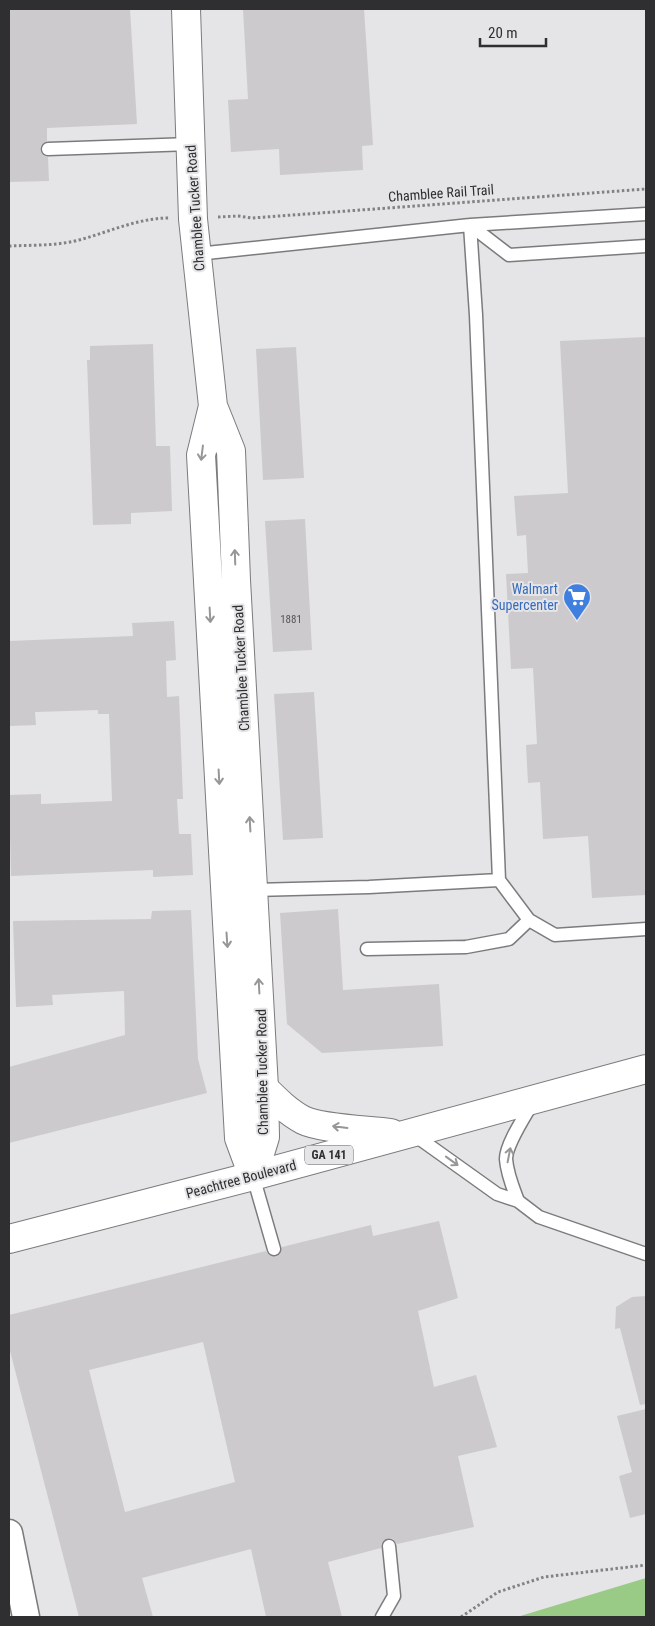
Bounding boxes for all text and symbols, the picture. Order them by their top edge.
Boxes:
scale bar [480,15,546,47]
text: 20 m [488,24,518,42]
street label: Chamblee Tucker Road [183,144,207,272]
street label: Chamblee Rail Trail [388,181,494,205]
one-way arrow [197,445,207,461]
one-way arrow [230,549,240,566]
place label: Walmart Supercenter [492,581,558,613]
supermarket icon: Walmart Supercenter [562,582,592,621]
street label: Chamblee Tucker Road [230,605,252,731]
one-way arrow [205,606,215,623]
house number: 1881 [280,613,302,626]
one-way arrow [214,769,223,785]
one-way arrow [246,816,255,832]
one-way arrow [223,931,232,947]
one-way arrow [255,979,264,995]
street label: Chamblee Tucker Road [253,1009,271,1135]
one-way arrow [332,1122,348,1132]
road number: GA 141 [305,1146,353,1164]
one-way arrow [504,1147,514,1163]
one-way arrow [445,1156,459,1166]
street label: Peachtree Boulevard [184,1157,298,1201]

